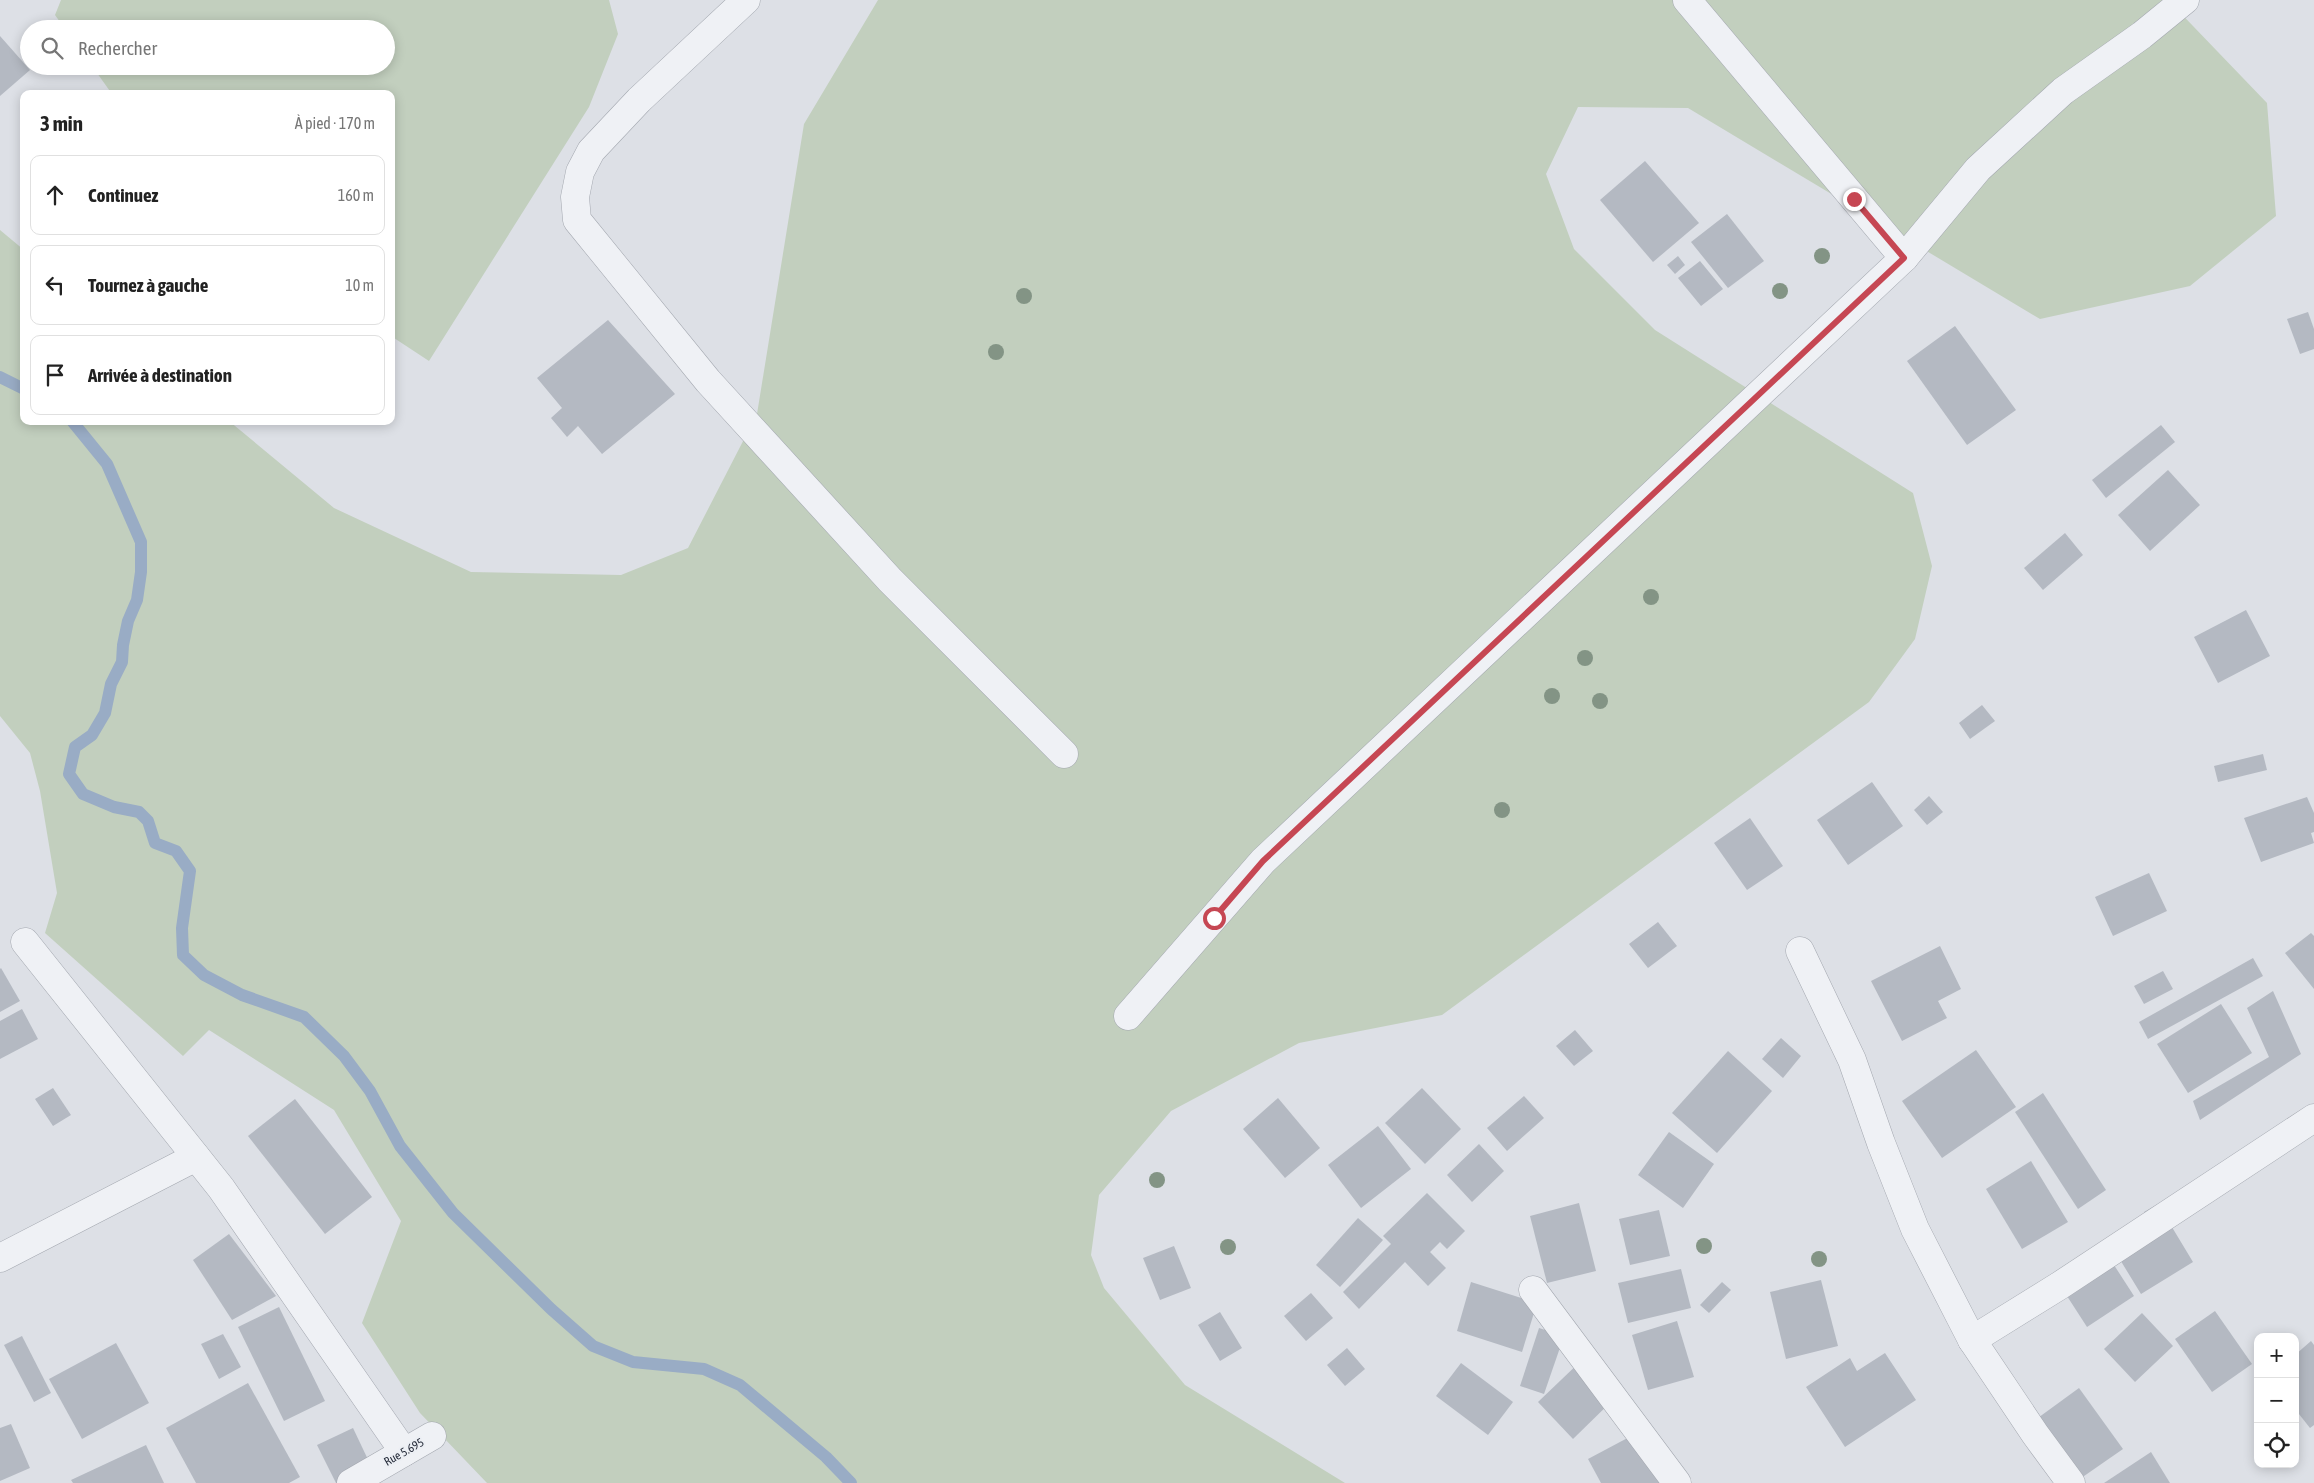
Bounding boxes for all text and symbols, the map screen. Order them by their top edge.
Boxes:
search box [20,20,395,75]
icon: search [38,34,66,62]
text: Rechercher [78,37,157,59]
text: 3 min [40,111,83,135]
text: À pied · 170 m [295,114,375,132]
icon: ahead [41,181,69,209]
text: Continuez [88,184,158,206]
text: 160 m [338,186,374,204]
route end [1843,188,1866,211]
icon: left [41,271,69,299]
text: Tournez à gauche [88,274,208,296]
text: 10 m [345,276,374,294]
icon: arrive [41,361,69,389]
text: Arrivée à destination [88,364,232,386]
route start [1203,907,1226,930]
map controls [2254,1333,2299,1468]
button: + [2254,1333,2299,1378]
button: − [2254,1378,2299,1423]
button: locate [2254,1423,2299,1468]
street label: Rue 5.695 [382,1435,426,1469]

